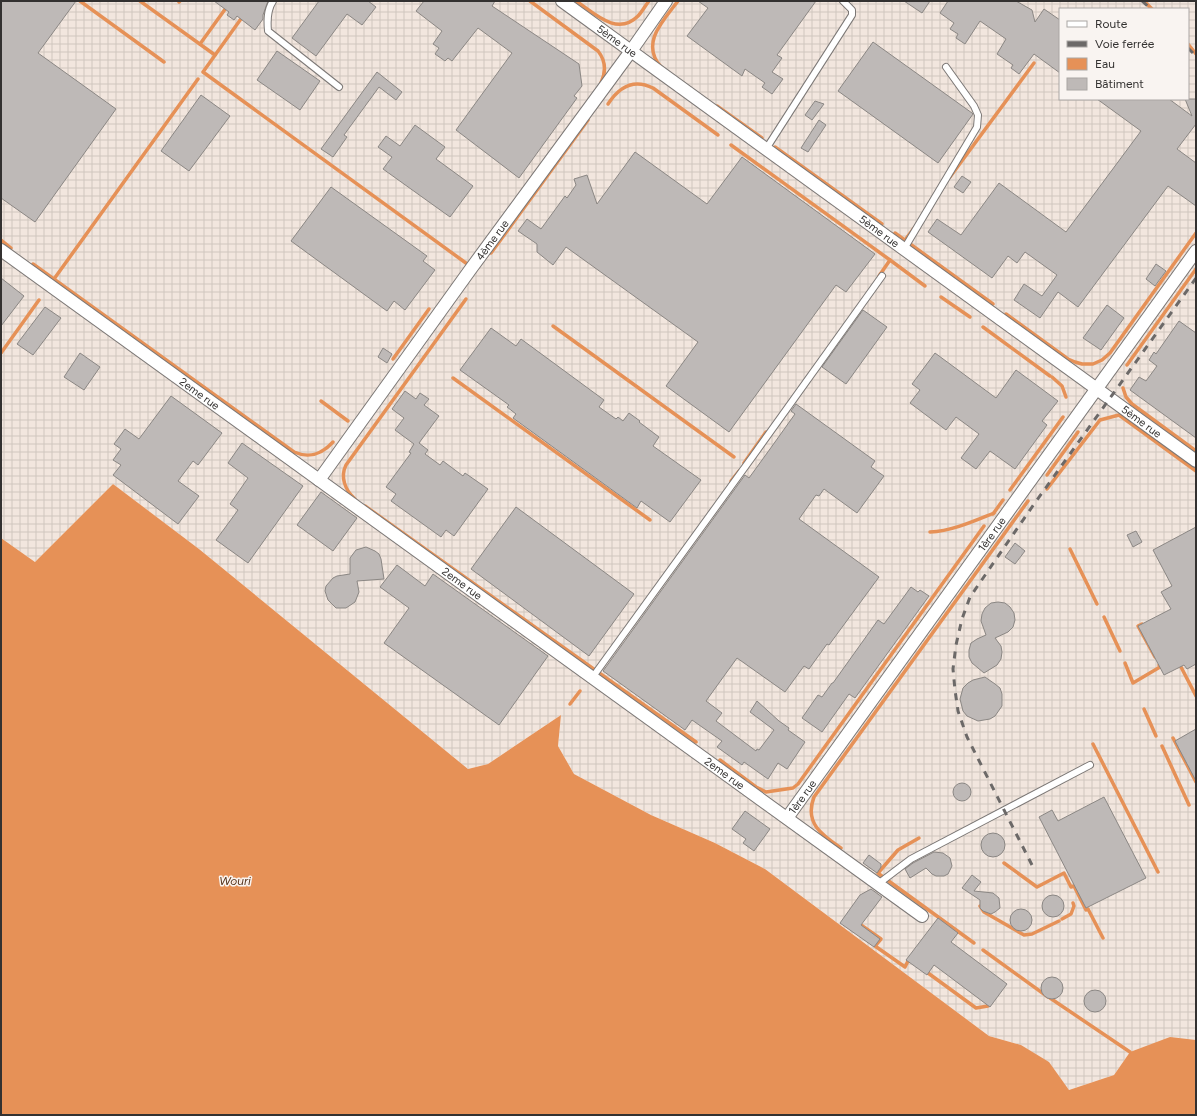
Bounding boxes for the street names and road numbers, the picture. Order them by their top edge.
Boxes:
street label: 5ème rue [594,22,640,60]
street label: 5ème rue [857,212,902,250]
street label: 4ème rue [473,217,511,263]
street label: 2eme rue [177,375,222,412]
street label: 5ème rue [1119,403,1164,440]
street label: 1ère rue [975,515,1008,554]
street label: 2eme rue [440,565,485,602]
street label: 2eme rue [702,754,747,792]
street label: 1ère rue [786,777,819,816]

